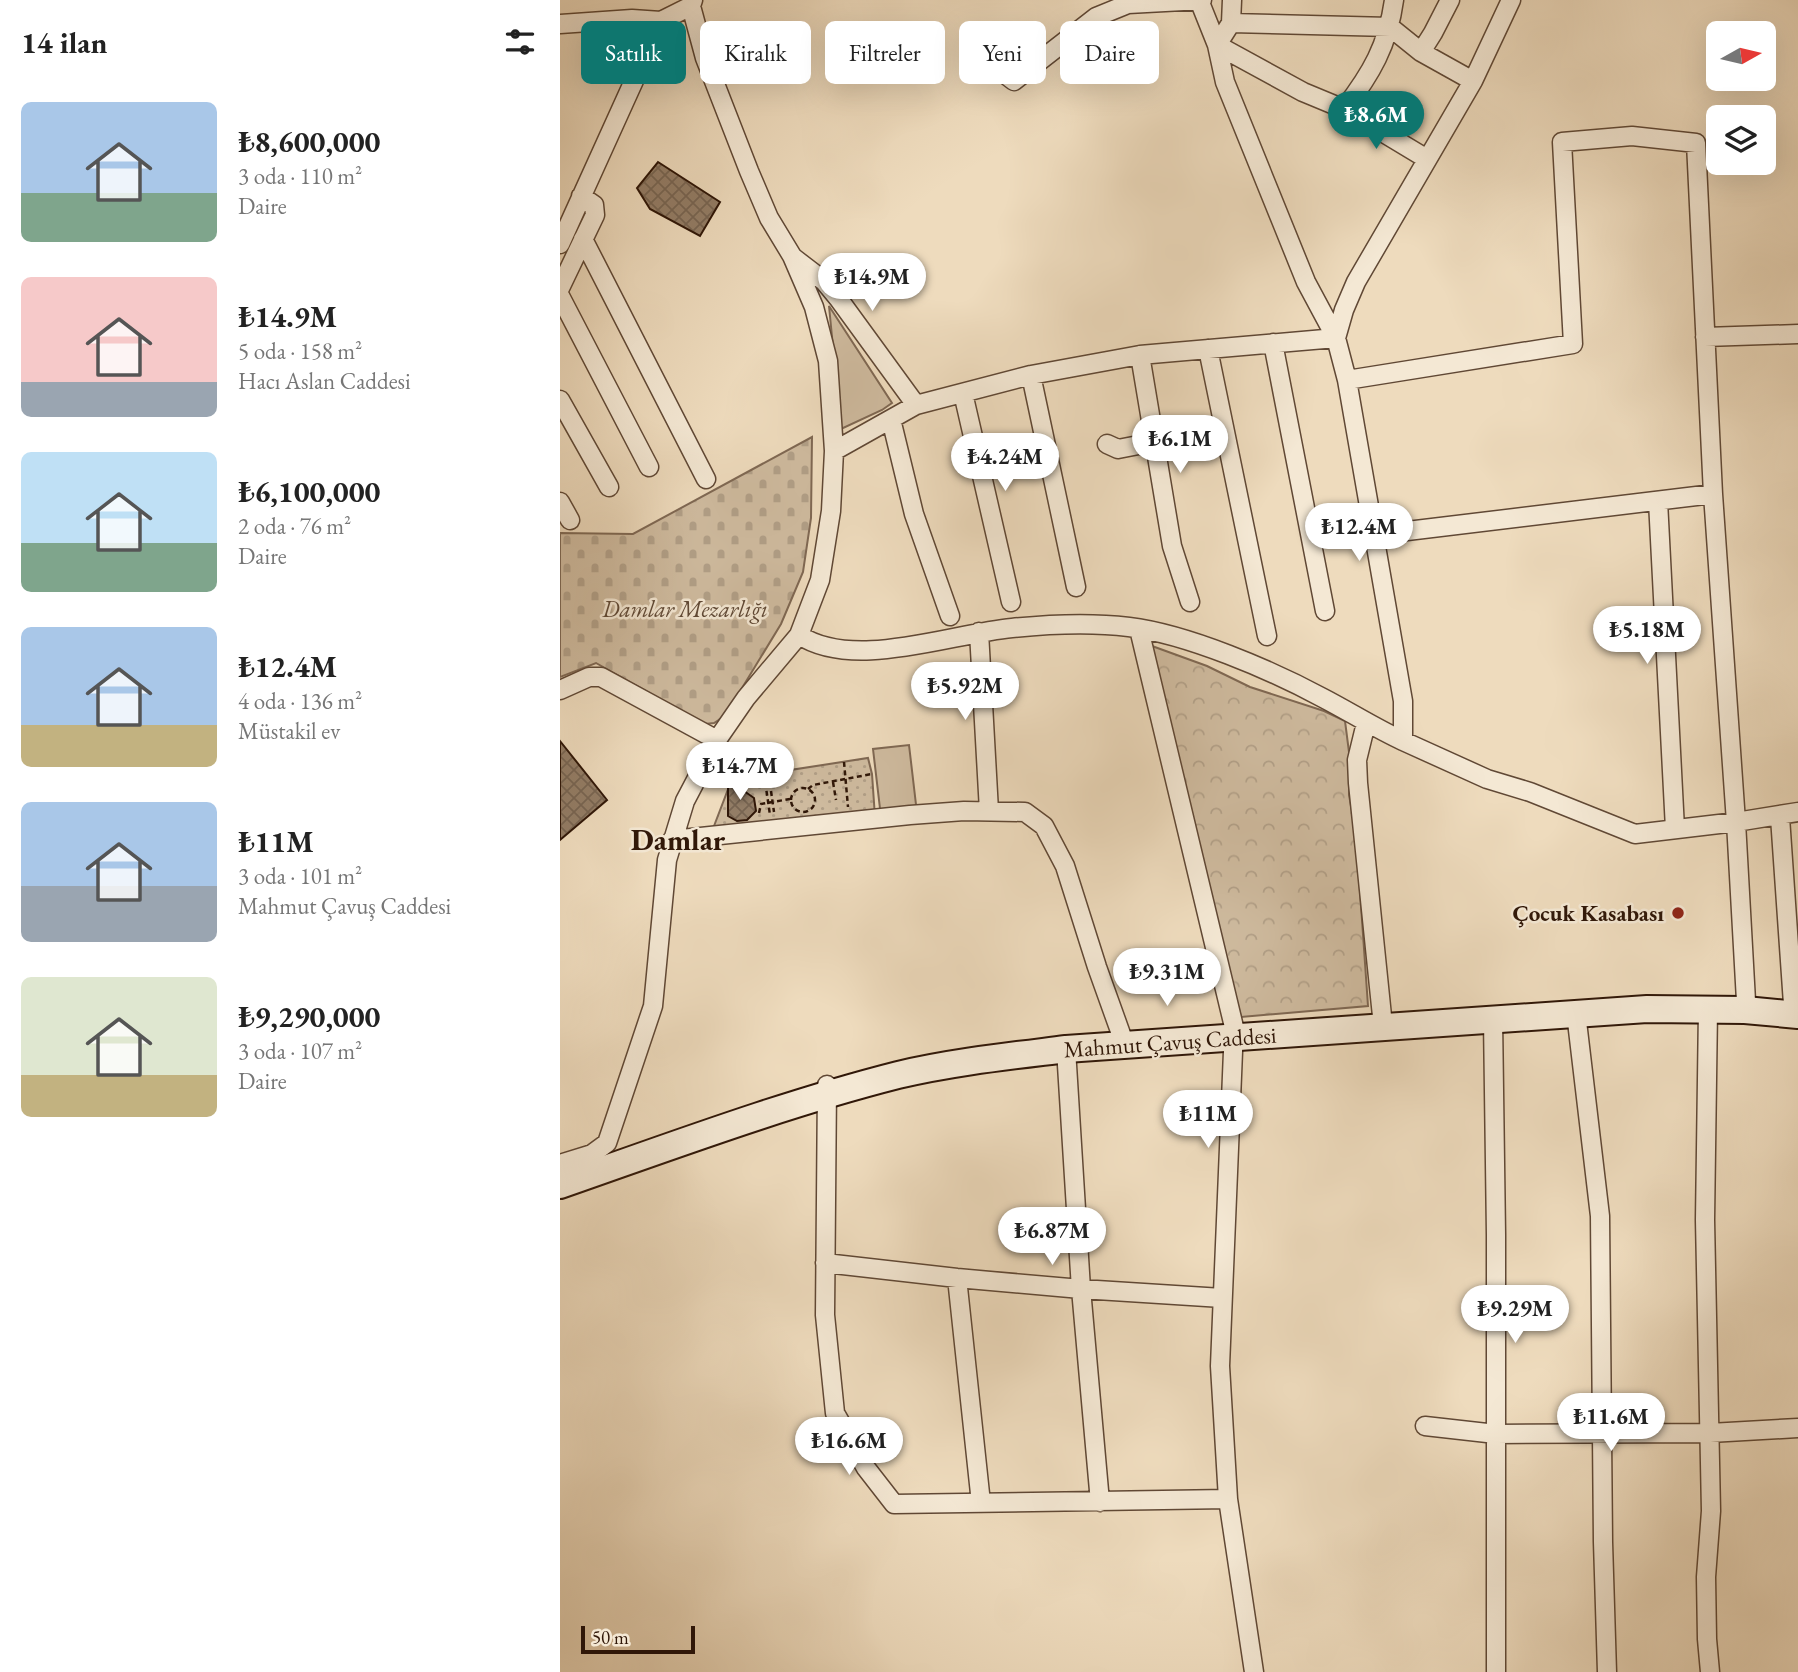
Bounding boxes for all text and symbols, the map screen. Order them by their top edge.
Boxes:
chip: Satılık [581,21,686,84]
chip: Kiralık [700,21,811,84]
chip: Filtreler [825,21,945,84]
chip: Yeni [959,21,1046,84]
chip: Daire [1060,21,1159,84]
north arrow [1706,21,1776,91]
map controls [1706,21,1776,175]
text: 14 ilan [21,23,107,62]
icon: filters [501,23,539,61]
pin: ₺8.6M [1327,92,1425,151]
text: ₺8.6M [1344,99,1408,129]
button: layers [1706,105,1776,175]
text: ₺8,600,000 [238,122,380,161]
icon: home [77,130,161,214]
text: 3 oda · 110 m² [238,161,362,191]
text: Daire [238,191,287,221]
pin: ₺14.9M [815,254,929,313]
text: ₺14.9M [834,261,910,291]
text: ₺14.9M [238,297,337,336]
icon: home [77,305,161,389]
text: 5 oda · 158 m² [238,336,362,366]
text: Hacı Aslan Caddesi [238,366,411,396]
pin: ₺6.1M [1131,416,1229,475]
text: ₺6.1M [1148,423,1212,453]
pin: ₺4.24M [948,434,1062,493]
text: ₺4.24M [967,441,1043,471]
text: ₺6,100,000 [238,472,380,511]
icon: home [77,480,161,564]
pin: ₺12.4M [1302,504,1416,563]
text: 2 oda · 76 m² [238,511,351,541]
text: ₺12.4M [1321,511,1397,541]
text: Daire [238,541,287,571]
park label: Damlar Mezarlığı [601,594,768,624]
pin: ₺5.18M [1590,606,1704,666]
text: ₺5.18M [1609,614,1685,644]
text: ₺12.4M [238,647,337,686]
icon: home [77,655,161,739]
pin: ₺5.92M [908,662,1022,722]
text: ₺5.92M [927,670,1003,700]
text: 4 oda · 136 m² [238,686,362,716]
text: Müstakil ev [238,716,340,746]
pin: ₺14.7M [683,742,797,802]
text: ₺14.7M [702,750,778,780]
district label: Damlar [631,820,726,859]
text: ₺11M [238,822,314,861]
icon: home [77,830,161,914]
text: 3 oda · 101 m² [238,861,362,891]
text: Mahmut Çavuş Caddesi [238,891,451,921]
place label: Çocuk Kasabası [1512,898,1664,928]
marker: Çocuk Kasabası [1670,905,1686,921]
pin: ₺9.31M [1110,948,1224,1008]
text: ₺9.31M [1129,956,1205,986]
text: ₺9,290,000 [238,997,380,1036]
icon: home [77,1005,161,1089]
street label: Mahmut Çavuş Caddesi [1063,1020,1278,1064]
text: 3 oda · 107 m² [238,1036,362,1066]
text: Daire [238,1066,287,1096]
pin: ₺11M [1167,1090,1249,1150]
text: ₺11M [1179,1098,1237,1128]
pin: ₺6.87M [995,1208,1109,1267]
text: ₺6.87M [1014,1215,1090,1245]
pin: ₺9.29M [1458,1286,1572,1345]
text: ₺9.29M [1477,1293,1553,1323]
pin: ₺11.6M [1554,1394,1668,1453]
text: ₺11.6M [1573,1401,1649,1431]
pin: ₺16.6M [792,1418,906,1477]
text: ₺16.6M [811,1425,887,1455]
scale bar [581,1623,695,1655]
text: 50 m [592,1625,629,1650]

